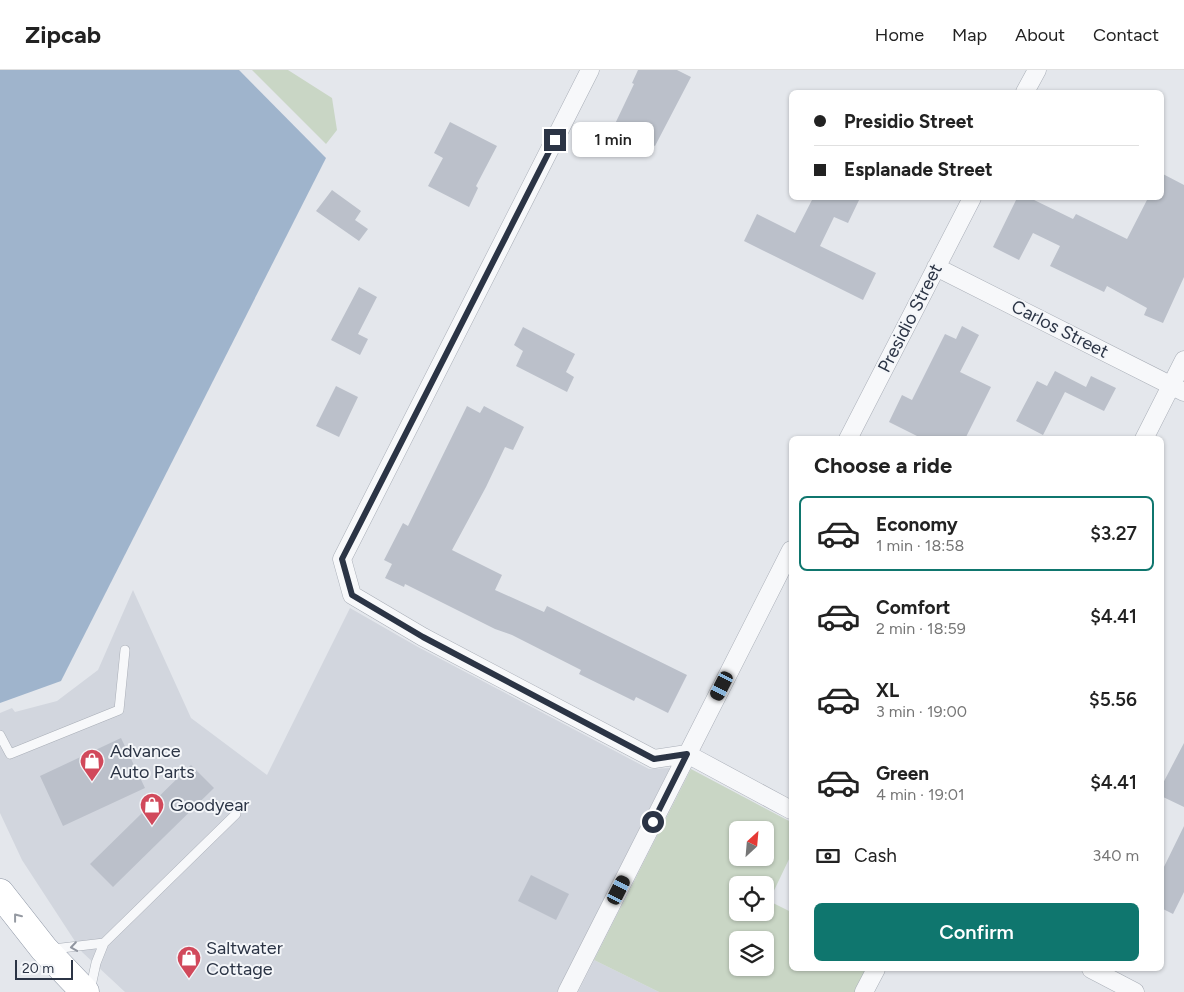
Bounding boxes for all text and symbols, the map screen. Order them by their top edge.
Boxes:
text: Zipcab [25,20,101,49]
text: Home [875,24,924,46]
text: Map [952,24,987,46]
text: About [1015,24,1065,46]
text: Contact [1093,24,1159,46]
text: Presidio Street [844,110,974,133]
callout: 1 min [572,122,655,158]
route end [544,129,566,151]
text: 1 min [594,130,632,149]
text: Esplanade Street [844,158,993,181]
street label: Presidio Street [873,260,947,376]
street label: Carlos Street [1008,295,1112,363]
text: Choose a ride [814,452,952,479]
icon: car [816,511,861,556]
text: Economy [876,513,958,536]
text: $3.27 [1090,522,1137,545]
text: 1 min · 18:58 [876,536,964,555]
icon: car [816,594,861,639]
text: Comfort [876,596,951,619]
text: $4.41 [1090,605,1137,628]
text: 2 min · 18:59 [876,619,966,638]
car [708,669,735,703]
icon: car [816,677,861,722]
text: XL [876,679,899,702]
text: $5.56 [1089,688,1137,711]
text: 3 min · 19:00 [876,702,967,721]
place label: Advance Auto Parts [110,740,195,783]
shop icon: Advance Auto Parts [79,748,105,782]
icon: car [816,760,861,805]
text: Green [876,762,929,785]
text: $4.41 [1090,771,1137,794]
text: 4 min · 19:01 [876,785,965,804]
shop icon: Goodyear [139,792,165,826]
place label: Goodyear [170,794,249,816]
route start [642,811,664,833]
north arrow [729,821,774,866]
map controls [729,821,774,976]
icon: cash [814,842,842,870]
text: Cash [854,844,897,867]
text: 340 m [1093,846,1139,865]
car [605,873,632,907]
button: locate [729,876,774,921]
button: Confirm [814,903,1139,961]
one-way arrow [15,914,23,923]
button: layers [729,931,774,976]
place label: Saltwater Cottage [206,937,283,980]
one-way arrow [70,942,79,952]
shop icon: Saltwater Cottage [176,945,202,979]
scale bar [15,957,72,980]
text: 20 m [22,960,54,977]

